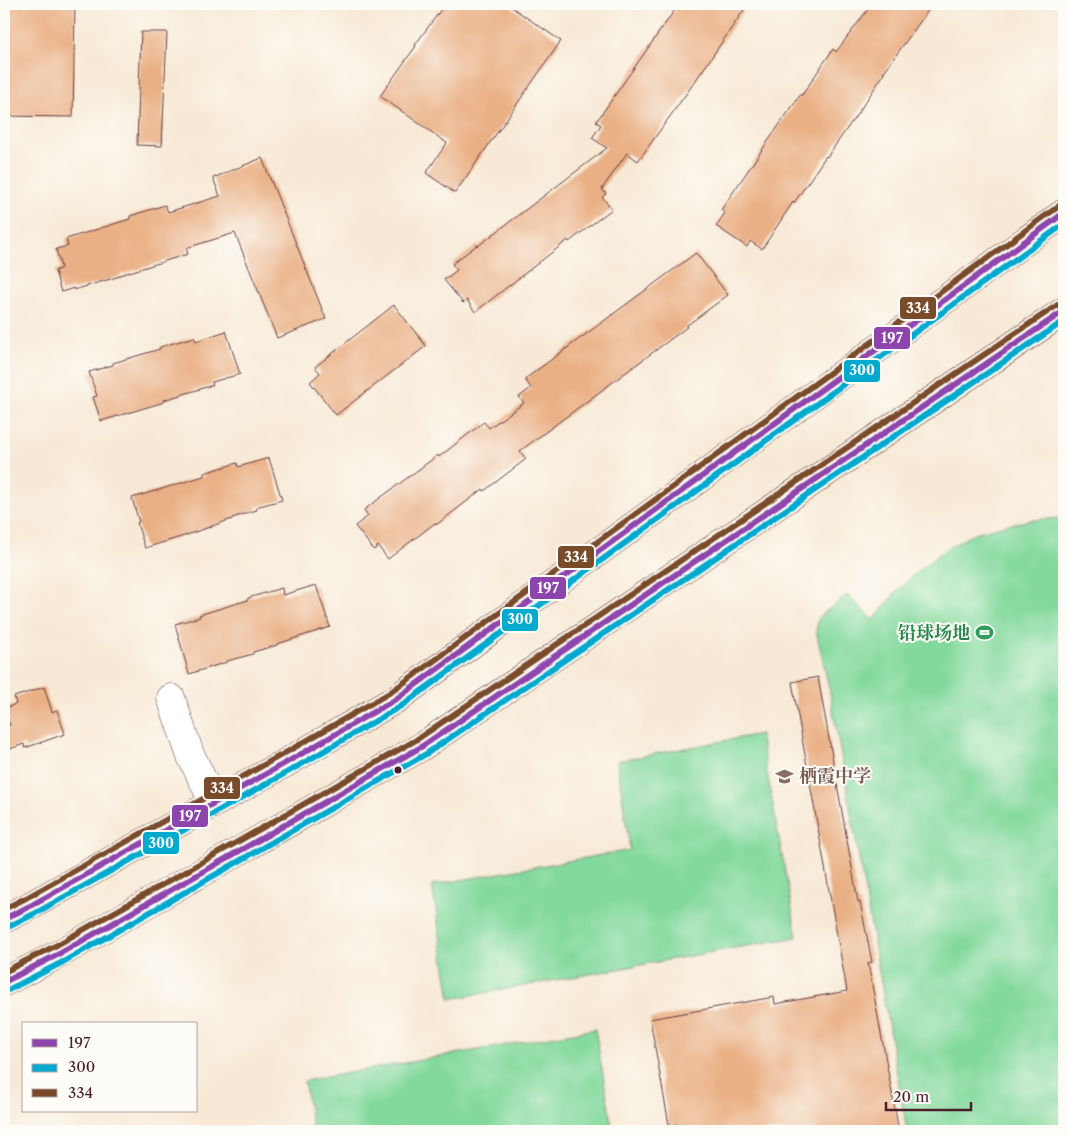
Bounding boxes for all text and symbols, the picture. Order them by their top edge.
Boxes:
line badge: 334 [899,296,937,320]
text: 334 [906,299,930,317]
line badge: 197 [873,326,911,350]
text: 197 [881,329,904,347]
line badge: 300 [843,359,881,383]
text: 300 [849,361,875,379]
line badge: 334 [557,545,595,569]
text: 334 [564,548,588,566]
line badge: 197 [529,576,567,600]
text: 197 [537,579,560,597]
line badge: 300 [501,608,539,632]
text: 300 [507,610,533,628]
place label: 铅球场地 [898,622,970,644]
sports icon: 铅球场地 [974,623,994,643]
unlabelled marker [393,765,403,775]
place label: 栖霞中学 [799,765,871,787]
school or university icon: 栖霞中学 [775,766,795,786]
line badge: 334 [203,776,241,800]
text: 334 [210,779,234,797]
line badge: 197 [171,804,209,828]
text: 197 [179,807,202,825]
line badge: 300 [142,831,180,855]
text: 300 [148,834,174,852]
legend [22,1022,198,1112]
text: 197 [68,1033,91,1052]
text: 300 [68,1057,95,1076]
scale bar [886,1080,970,1112]
text: 334 [68,1083,93,1102]
text: 20 m [893,1087,929,1106]

